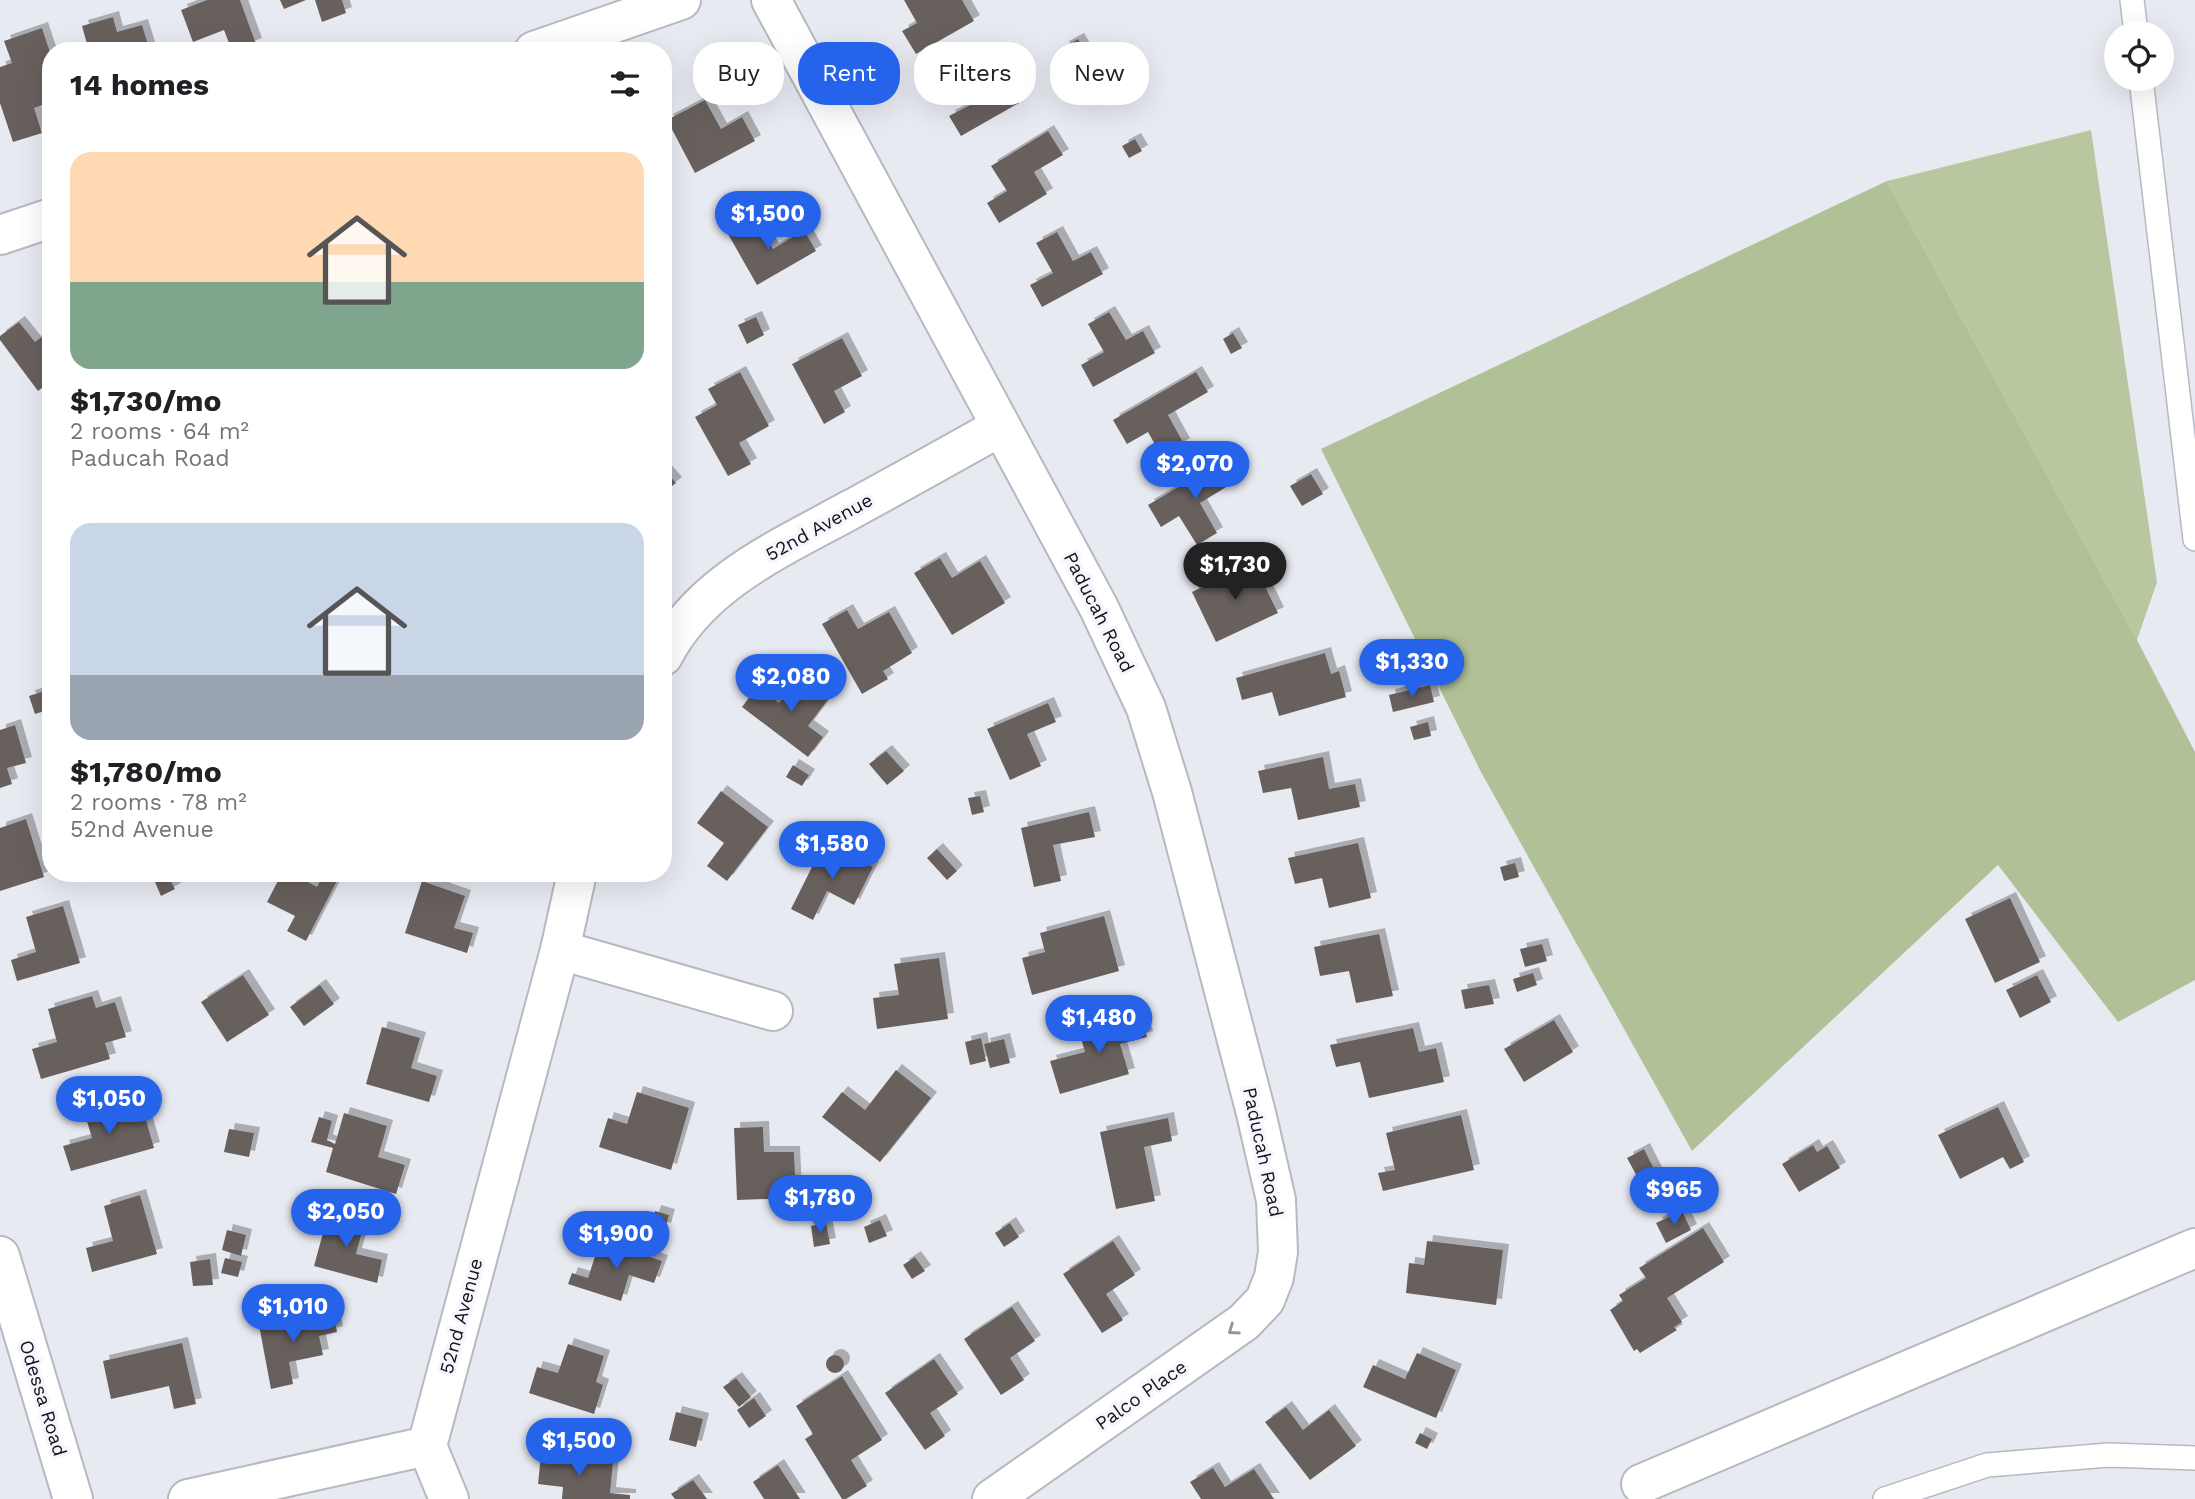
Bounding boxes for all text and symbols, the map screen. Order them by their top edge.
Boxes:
map controls [2104,21,2174,91]
button: locate [2104,21,2174,91]
chip: Buy [693,42,784,105]
chip: Rent [798,42,900,105]
chip: Filters [914,42,1036,105]
chip: New [1050,42,1149,105]
icon: filters [606,65,644,103]
text: 14 homes [70,67,209,102]
pin: $1,500 [711,191,825,251]
icon: home [294,197,420,323]
text: $1,500 [731,200,805,227]
text: $1,730/mo [70,383,221,418]
text: 2 rooms · 64 m² [70,418,249,445]
pin: $2,070 [1138,442,1252,501]
text: Paducah Road [70,445,230,472]
text: $2,070 [1156,450,1234,477]
street label: 52nd Avenue [762,488,876,566]
pin: $1,730 [1178,542,1292,602]
street label: Paducah Road [1059,548,1139,676]
text: $1,730 [1199,551,1271,578]
icon: home [294,568,420,694]
pin: $1,330 [1355,640,1469,699]
text: $1,330 [1375,648,1449,675]
pin: $2,080 [734,654,848,714]
text: $2,080 [752,663,830,690]
text: $1,780/mo [70,754,222,789]
text: 2 rooms · 78 m² [70,789,247,816]
text: 52nd Avenue [70,816,214,843]
pin: $1,580 [775,822,889,881]
text: $1,580 [795,830,869,857]
pin: $1,480 [1042,996,1156,1055]
text: $1,480 [1061,1004,1137,1031]
pin: $1,050 [52,1076,166,1136]
text: $1,050 [72,1085,146,1112]
street label: Paducah Road [1238,1085,1288,1219]
pin: $965 [1633,1168,1715,1227]
pin: $1,780 [763,1176,877,1235]
text: $965 [1646,1176,1702,1203]
text: $1,780 [784,1184,856,1211]
pin: $2,050 [289,1190,403,1249]
text: $2,050 [307,1198,385,1225]
pin: $1,900 [559,1212,673,1271]
text: $1,900 [578,1220,654,1247]
street label: 52nd Avenue [435,1256,487,1376]
pin: $1,010 [236,1284,350,1344]
text: $1,010 [258,1293,328,1320]
one-way arrow [1228,1321,1241,1334]
street label: Odessa Road [14,1337,72,1459]
street label: Palco Place [1091,1355,1191,1435]
pin: $1,500 [522,1418,636,1478]
text: $1,500 [542,1427,616,1454]

